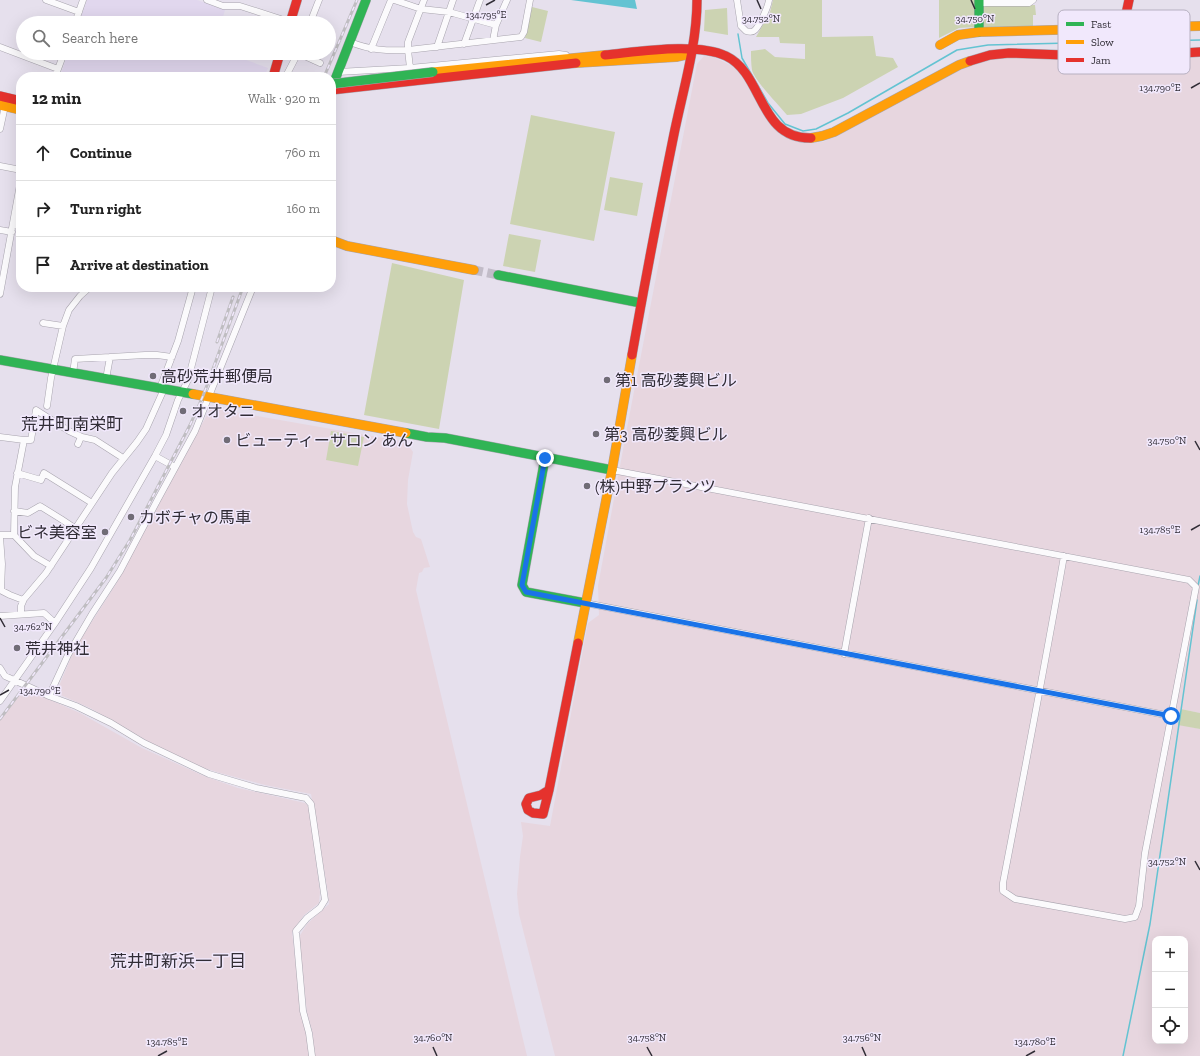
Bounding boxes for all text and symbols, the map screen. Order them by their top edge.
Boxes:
text: 134.795°E [466,9,506,21]
legend [1058,10,1190,74]
text: 34.752°N [742,13,781,25]
text: 34.750°N [956,13,995,25]
search box [16,16,336,60]
text: Fast [1091,18,1112,31]
icon: search [30,27,52,49]
text: Search here [62,29,138,47]
text: Slow [1091,36,1114,49]
text: Jam [1091,54,1111,67]
text: 134.790°E [1139,82,1181,94]
text: 12 min [32,88,81,108]
text: Walk · 920 m [248,91,320,106]
icon: ahead [32,142,54,164]
text: Continue [70,144,132,162]
text: 760 m [285,145,320,160]
icon: right [32,198,54,220]
text: Turn right [70,200,141,218]
text: 160 m [286,201,320,216]
icon: arrive [32,254,54,276]
text: Arrive at destination [70,256,209,274]
place label: 高砂荒井郵便局 [161,367,273,386]
marker: 高砂荒井郵便局 [148,371,158,381]
place label: 第1 高砂菱興ビル [615,371,737,390]
marker: 第1 高砂菱興ビル [602,375,612,385]
place label: オオタニ [191,402,255,421]
marker: オオタニ [178,406,188,416]
district label: 荒井町南栄町 [21,414,123,434]
place label: 第3 高砂菱興ビル [604,425,727,444]
marker: 第3 高砂菱興ビル [591,429,601,439]
place label: ビューティーサロン あん [235,431,413,450]
marker: ビューティーサロン あん [222,435,232,445]
text: 34.750°N [1148,435,1187,447]
route end [536,449,554,467]
place label: (株)中野プランツ [595,477,716,496]
marker: (株)中野プランツ [582,481,592,491]
place label: カボチャの馬車 [139,508,251,527]
marker: カボチャの馬車 [126,512,136,522]
place label: ビネ美容室 [17,523,97,542]
text: 134.785°E [1140,524,1181,536]
marker: ビネ美容室 [100,527,110,537]
text: 34.762°N [14,621,53,633]
place label: 荒井神社 [25,639,89,658]
marker: 荒井神社 [12,643,22,653]
text: 134.790°E [19,685,61,697]
route start [1162,707,1180,725]
text: 34.752°N [1148,856,1187,868]
map controls [1152,936,1188,1044]
button: + [1152,936,1188,972]
district label: 荒井町新浜一丁目 [110,951,246,971]
button: − [1152,972,1188,1008]
button: locate [1152,1008,1188,1044]
text: 34.760°N [413,1032,453,1044]
text: 34.758°N [628,1032,667,1044]
text: 34.756°N [843,1032,882,1044]
text: 134.785°E [147,1036,188,1048]
text: 134.780°E [1014,1036,1056,1048]

